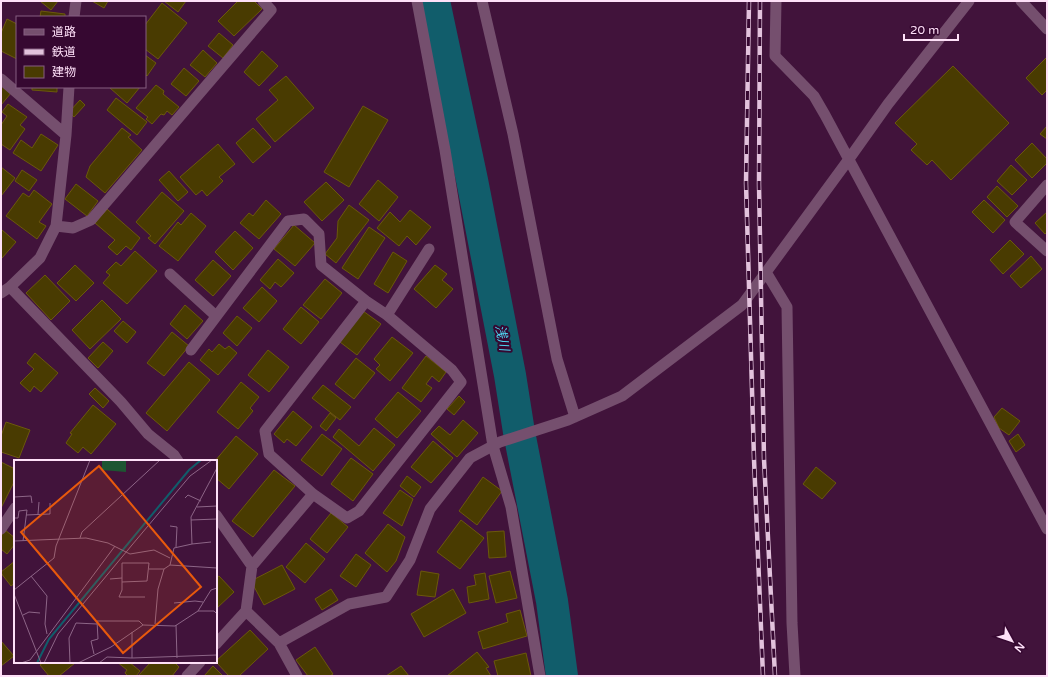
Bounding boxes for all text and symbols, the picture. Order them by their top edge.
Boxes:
legend [16,16,146,88]
scale bar [904,16,958,42]
text: 20 m [910,23,939,37]
text: 道路 [52,25,76,39]
text: 鉄道 [52,45,76,59]
text: 建物 [52,65,76,79]
water label: 浅川 [492,324,513,354]
inset map [14,460,217,663]
north arrow [992,621,1032,661]
text: N [1011,640,1027,655]

